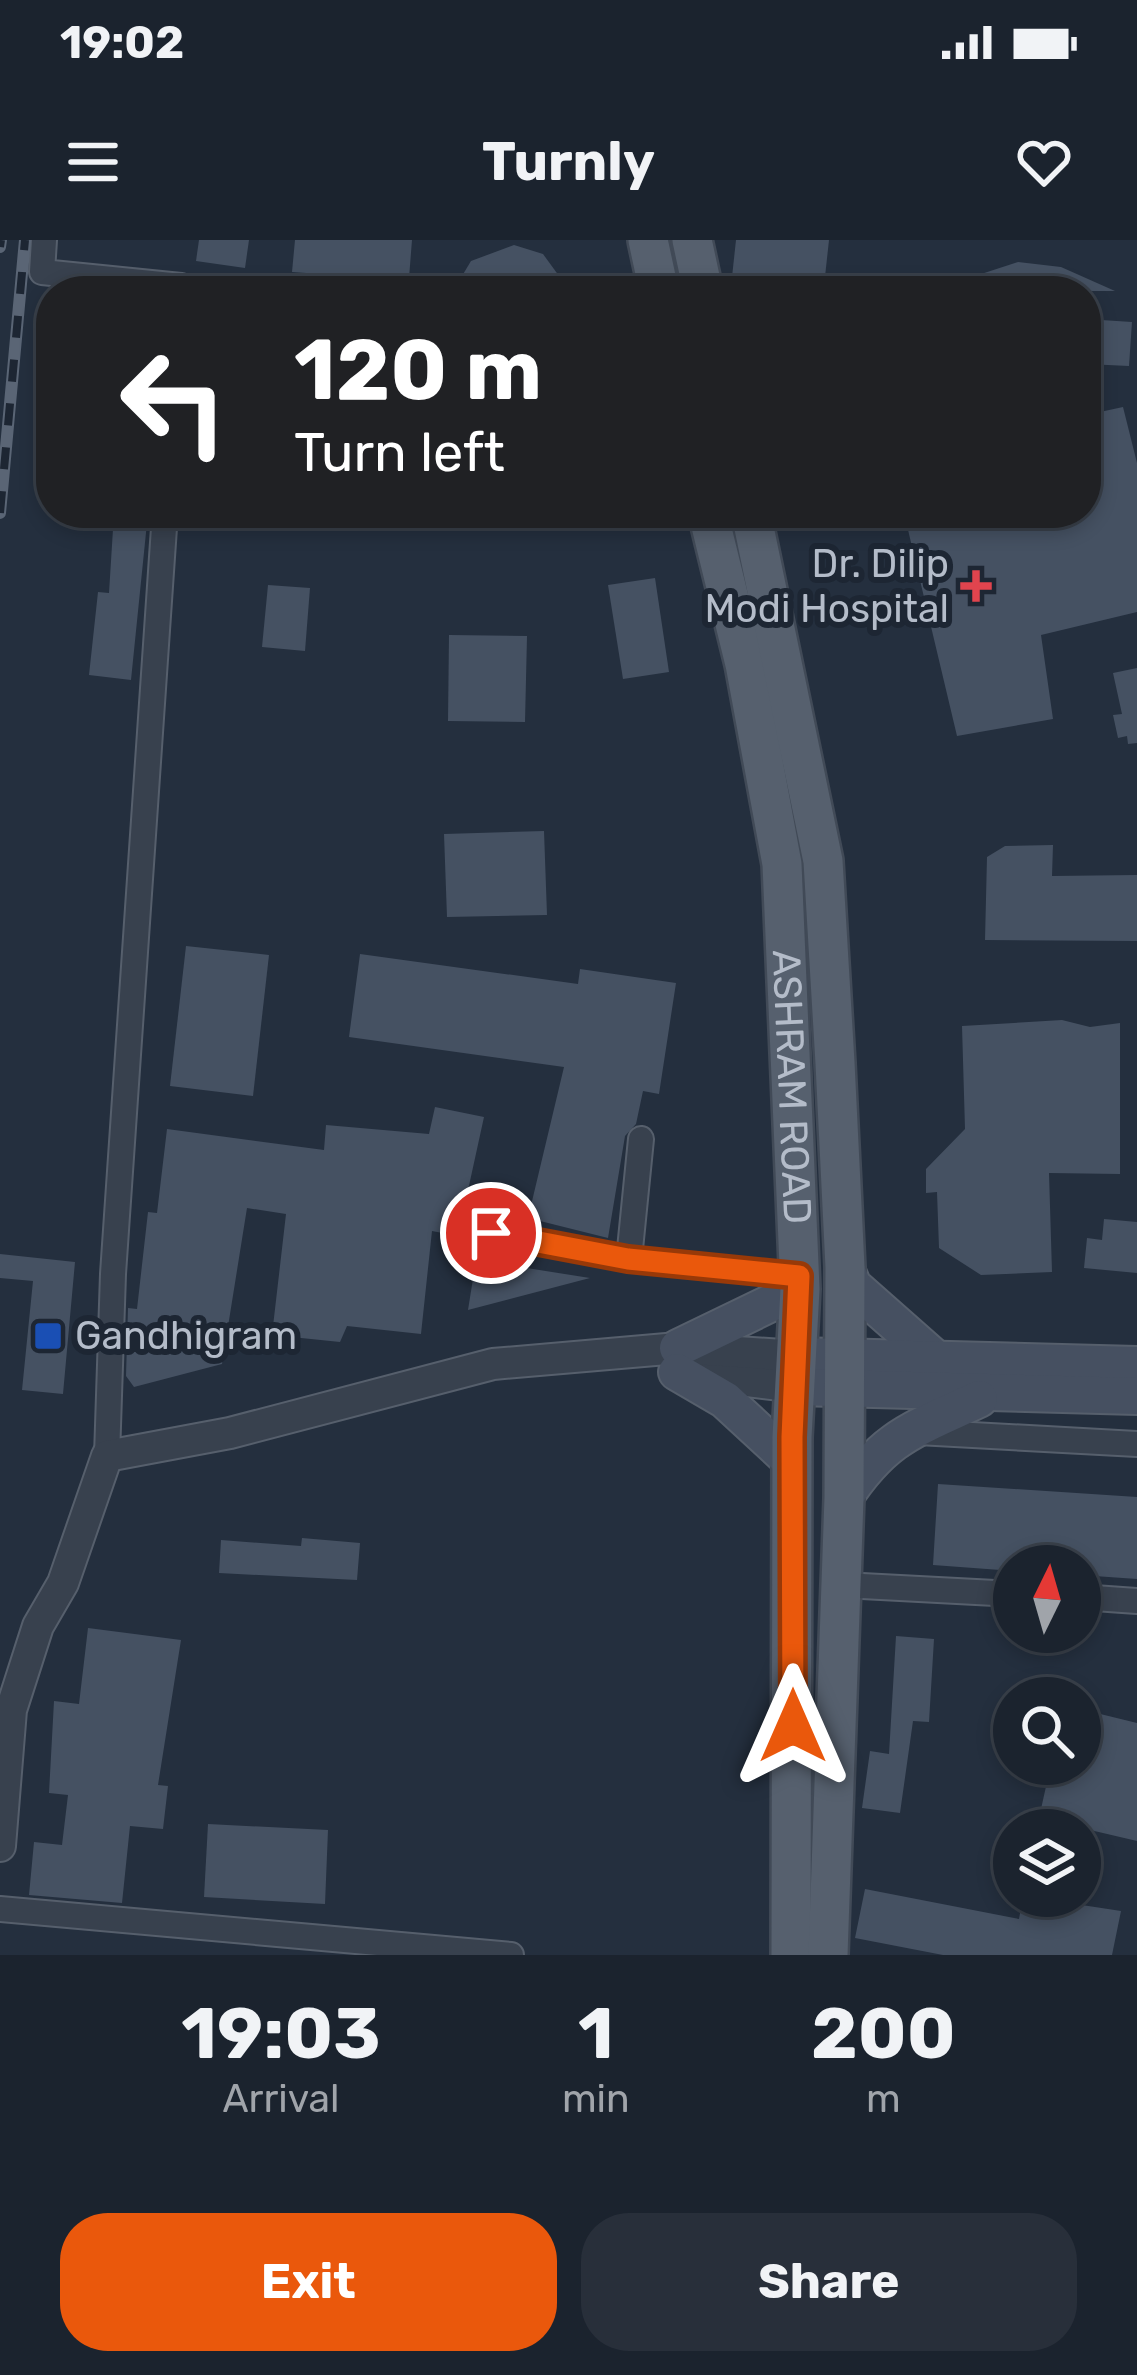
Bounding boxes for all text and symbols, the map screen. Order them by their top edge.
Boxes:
text: 19:02 [60,16,184,69]
icon: menu [60,129,126,195]
icon: heart [1011,129,1077,195]
text: Turnly [482,130,655,194]
text: 120 m [294,320,542,420]
icon: left [96,324,252,480]
text: Turn left [294,421,505,485]
place label: Dr. Dilip Modi Hospital [704,541,949,632]
marker: Dr. Dilip Modi Hospital [960,570,992,602]
street label: ASHRAM ROAD [763,949,820,1225]
pin [440,1182,542,1284]
icon: arrive [458,1200,524,1266]
place label: Gandhigram [75,1313,297,1359]
marker: Gandhigram [32,1320,64,1352]
north arrow [993,1545,1101,1653]
map controls [993,1545,1101,1917]
position arrow [730,1663,856,1789]
button: search [993,1677,1101,1785]
button: layers [993,1809,1101,1917]
text: 19:03 [181,1991,381,2076]
text: 1 [578,1991,614,2076]
text: 200 [811,1991,956,2076]
text: Arrival [222,2076,339,2122]
text: min [562,2076,630,2122]
text: m [866,2076,901,2122]
button: Exit [60,2213,557,2351]
button: Share [581,2213,1077,2351]

